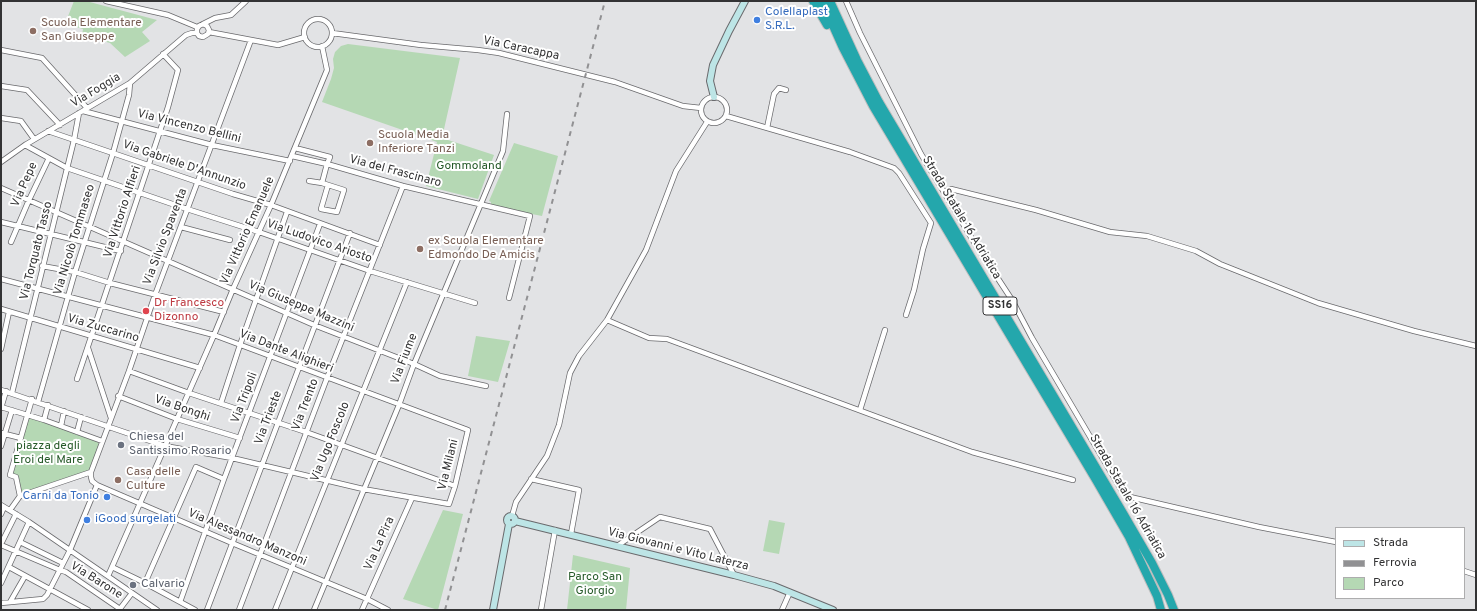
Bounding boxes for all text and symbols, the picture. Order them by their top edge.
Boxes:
place label: Colellaplast S.R.L. [765,6,828,34]
marker: Colellaplast S.R.L. [752,15,762,25]
place label: Scuola Elementare San Giuseppe [41,17,142,45]
marker: Scuola Elementare San Giuseppe [28,26,38,36]
street label: Via Caracappa [482,34,560,64]
street label: Via Foggia [69,71,123,111]
street label: Via Vincenzo Bellini [136,107,242,147]
place label: Scuola Media Inferiore Tanzi [378,129,455,157]
street label: Via Gabriele D'Annunzio [120,138,248,194]
marker: Scuola Media Inferiore Tanzi [365,138,375,148]
street label: Via del Frascinaro [347,153,443,191]
street label: Strada Statale 16 Adriatica [918,154,1004,282]
street label: Via Pepe [9,160,41,210]
park label: Gommoland [436,160,502,174]
street label: Via Vittorio Alfieri [101,164,145,260]
street label: Via Vittorio Emanuele [218,175,278,287]
street label: Via Nicolò Tommaseo [51,183,99,297]
street label: Via Silvio Spaventa [141,187,191,287]
street label: Via Torquato Tasso [18,200,56,302]
street label: Via Ludovico Ariosto [264,217,374,267]
place label: ex Scuola Elementare Edmondo De Amicis [428,235,544,263]
marker: ex Scuola Elementare Edmondo De Amicis [415,244,425,254]
street label: Via Giuseppe Mazzini [246,278,356,336]
place label: Dr Francesco Dizonno [154,297,224,325]
road number: SS16 [983,297,1017,315]
marker: Dr Francesco Dizonno [141,306,151,316]
street label: Via Zuccarino [65,312,141,346]
street label: Via Dante Alighieri [237,327,335,377]
street label: Via Fiume [389,331,421,387]
street label: Via Tripoli [229,370,261,426]
street label: Via Trento [289,377,323,433]
street label: Via Trieste [252,389,286,447]
street label: Via Bonghi [152,393,212,425]
street label: Via Ugo Foscolo [308,400,354,484]
place label: Chiesa del Santissimo Rosario [129,431,231,459]
street label: Strada Statale 16 Adriatica [1085,432,1169,562]
street label: Via Milani [436,438,462,492]
park label: piazza degli Eroi del Mare [13,440,83,468]
marker: Chiesa del Santissimo Rosario [116,440,126,450]
place label: Casa delle Culture [126,466,181,494]
marker: Casa delle Culture [113,475,123,485]
place label: Carni da Tonio [23,490,99,504]
marker: Carni da Tonio [102,492,112,502]
street label: Via Alessandro Manzoni [185,506,309,570]
place label: iGood surgelati [95,513,176,527]
marker: iGood surgelati [82,515,92,525]
street label: Via La Pira [362,515,398,573]
street label: Via Giovanni e Vito Laterza [606,526,750,574]
legend [1335,527,1465,599]
text: Strada [1373,535,1408,551]
text: Ferrovia [1373,555,1416,571]
street label: Via Barone [67,559,125,603]
park label: Parco San Giorgio [568,571,622,599]
text: Parco [1373,575,1404,591]
place label: Calvario [141,578,185,592]
marker: Calvario [128,580,138,590]

